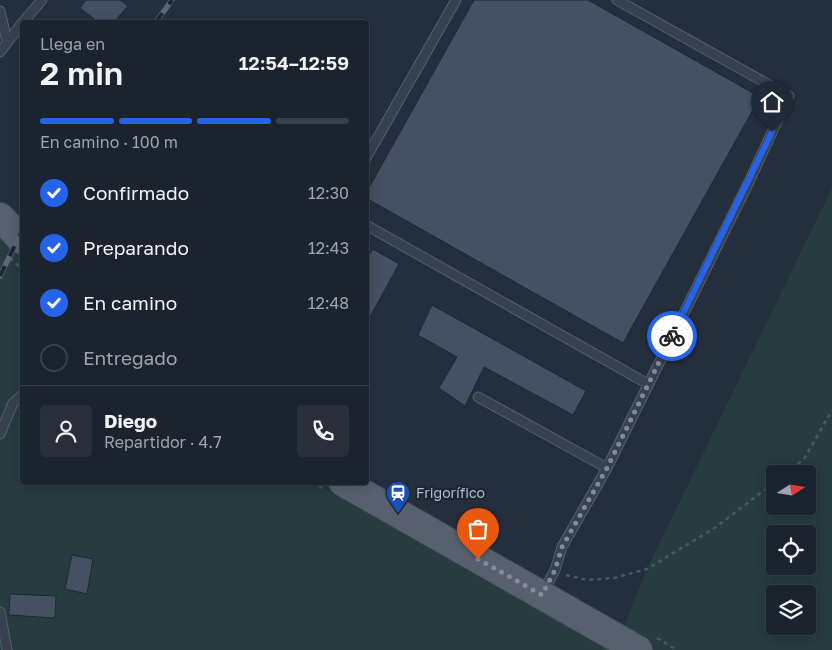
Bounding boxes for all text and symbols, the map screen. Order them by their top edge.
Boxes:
text: Llega en [40,34,105,54]
text: 12:54–12:59 [239,51,349,74]
text: 2 min [40,54,123,92]
pin [751,81,793,132]
icon: home [758,88,786,116]
text: En camino · 100 m [40,132,178,152]
icon: check [40,179,68,207]
text: Confirmado [83,181,189,204]
text: 12:30 [308,183,349,203]
icon: check [40,234,68,262]
text: Preparando [83,236,189,259]
text: 12:43 [308,238,349,258]
icon: check [40,289,68,317]
text: En camino [83,291,177,314]
text: 12:48 [308,293,349,313]
courier [647,311,697,361]
icon: bike [658,322,686,350]
text: Entregado [83,346,177,369]
button: person [40,405,92,457]
button: phone [297,405,349,457]
text: Diego [104,409,157,432]
text: Repartidor · 4.7 [104,432,222,452]
north arrow [766,465,816,515]
map controls [766,465,816,635]
station icon: Frigorífico [385,480,411,514]
place label: Frigorífico [416,484,485,501]
pin [457,508,499,559]
icon: bag [464,515,492,543]
button: locate [766,525,816,575]
button: layers [766,585,816,635]

